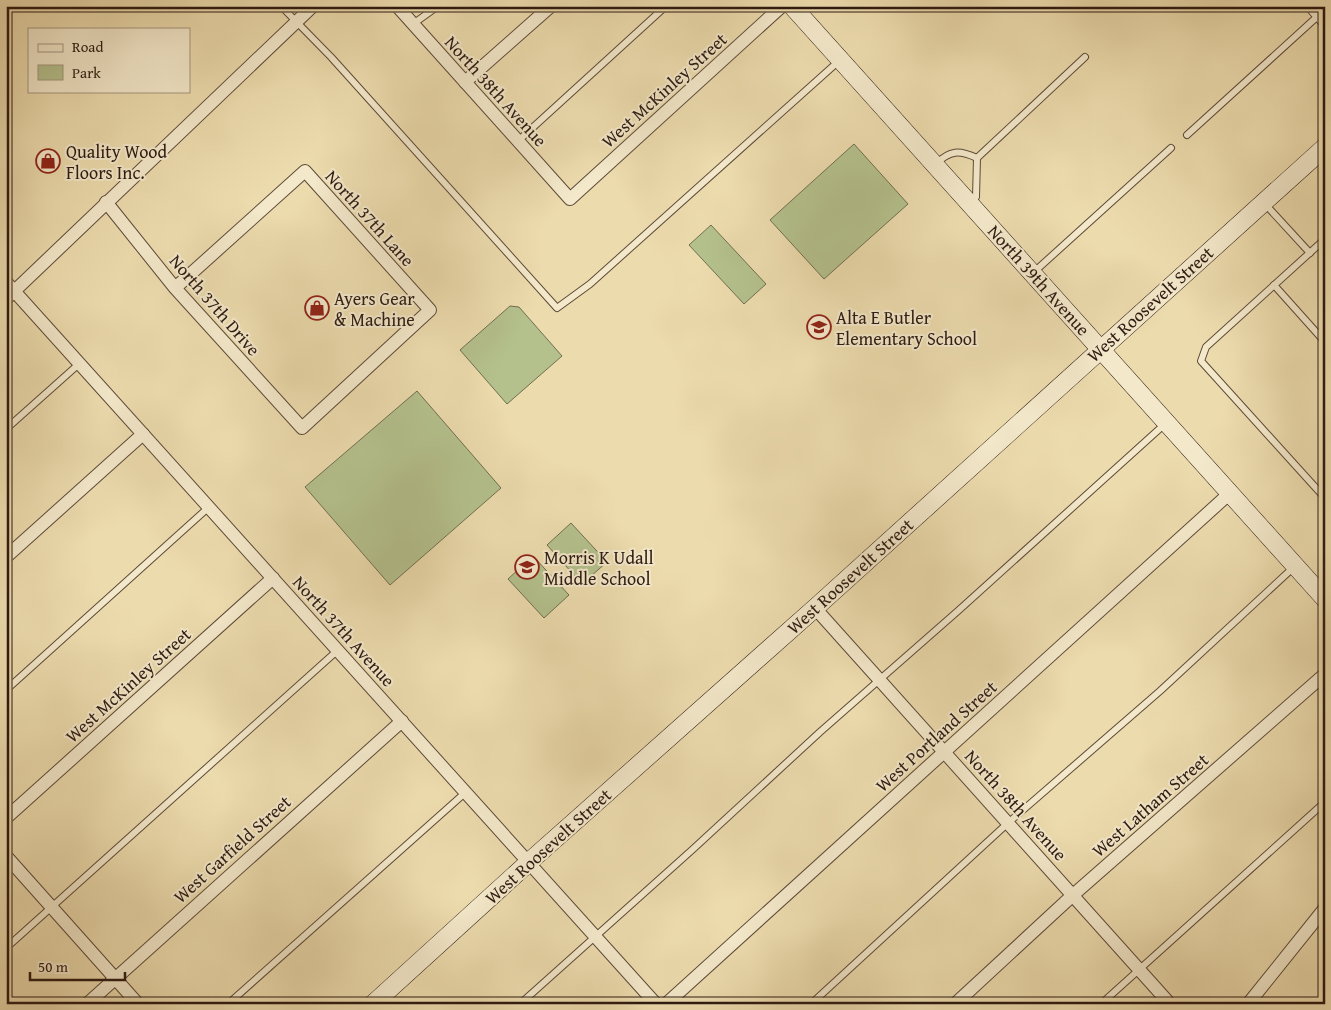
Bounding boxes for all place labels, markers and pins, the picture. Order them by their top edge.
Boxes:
place label: Quality Wood Floors Inc. [66,138,168,186]
shop icon: Quality Wood Floors Inc. [35,148,61,174]
place label: Ayers Gear & Machine [334,285,415,333]
shop icon: Ayers Gear & Machine [304,295,330,321]
place label: Alta E Butler Elementary School [836,304,977,352]
school or university icon: Alta E Butler Elementary School [806,314,832,340]
place label: Morris K Udall Middle School [544,544,654,592]
school or university icon: Morris K Udall Middle School [514,554,540,580]

